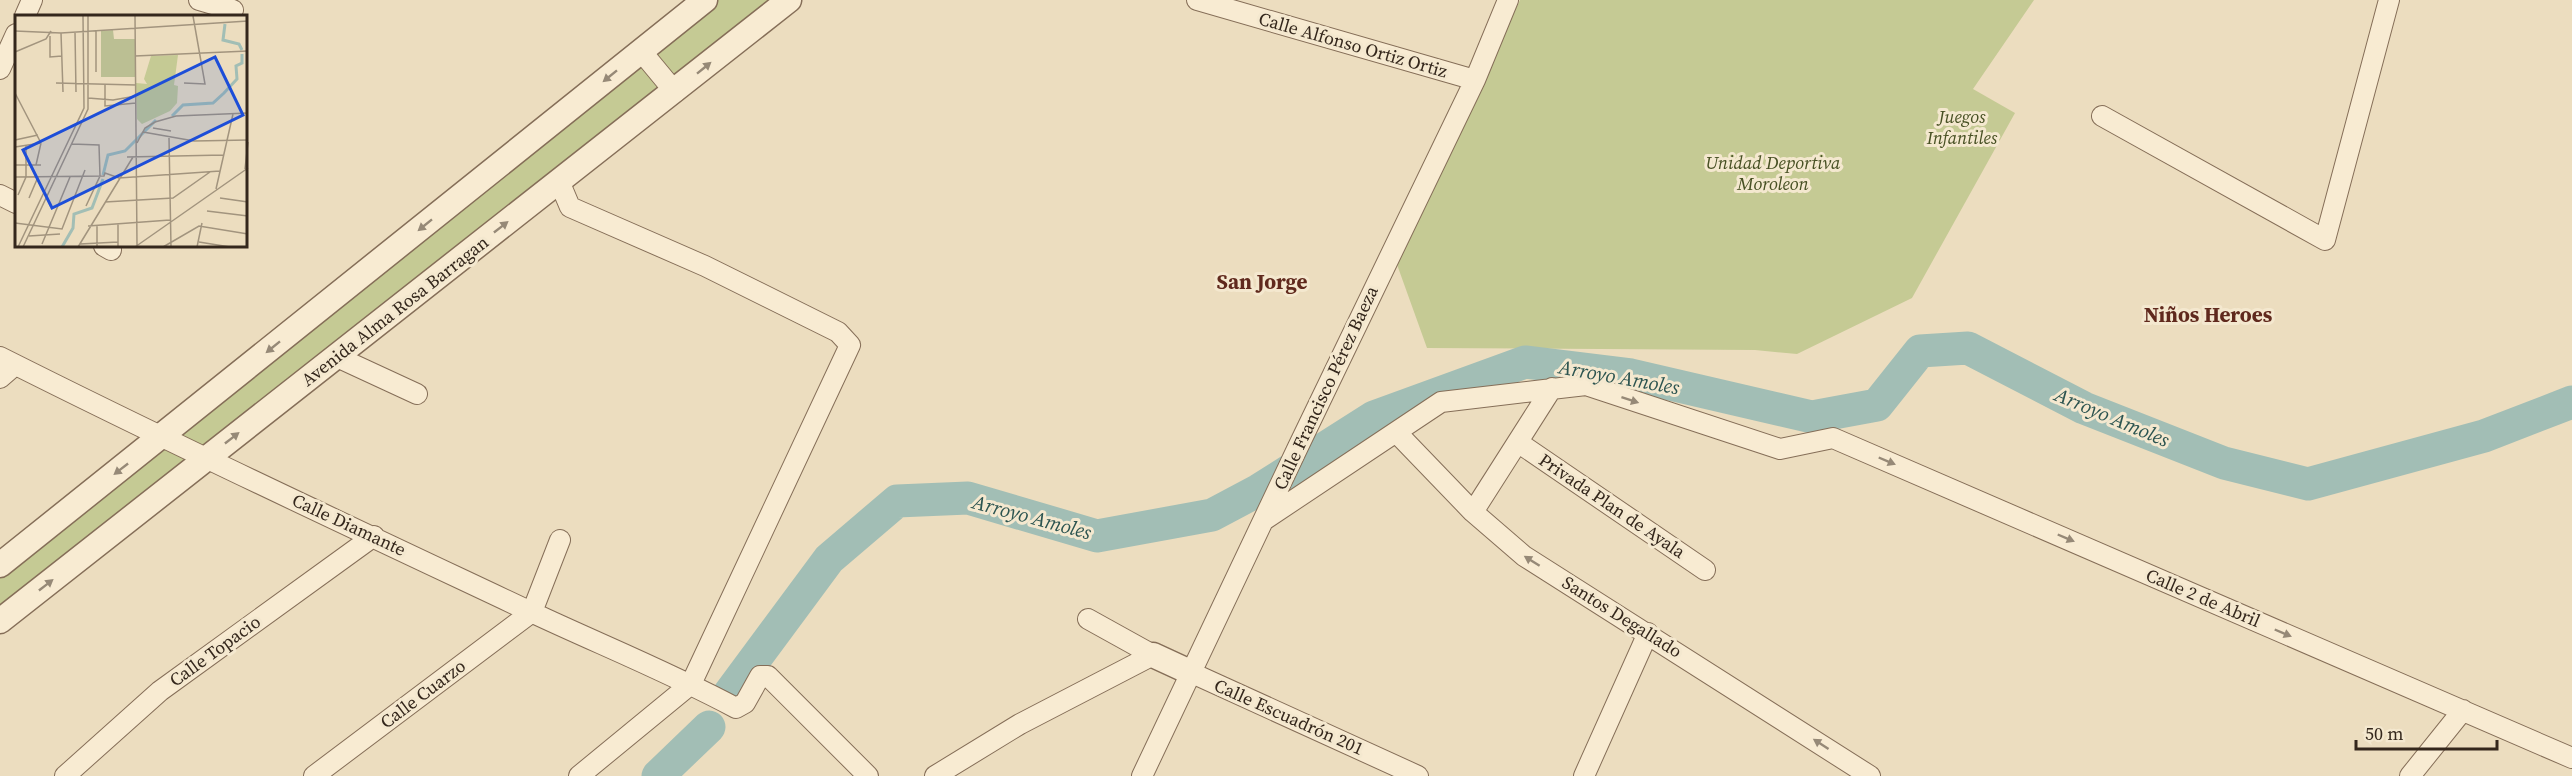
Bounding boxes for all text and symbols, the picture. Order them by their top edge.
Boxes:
street label: Calle Alfonso Ortiz Ortiz [1256,6,1450,83]
inset map [15,15,248,248]
one-way arrow [696,62,711,75]
one-way arrow [603,69,618,82]
park label: Juegos Infantiles [1926,104,1998,150]
park label: Unidad Deportiva Moroleon [1706,150,1841,196]
one-way arrow [417,218,433,231]
one-way arrow [493,220,509,233]
street label: Avenida Alma Rosa Barragan [296,230,494,392]
district label: San Jorge [1217,267,1307,296]
street label: Calle Francisco Pérez Baeza [1267,281,1384,494]
district label: Niños Heroes [2144,300,2273,329]
one-way arrow [266,340,281,353]
water label: Arroyo Amoles [1556,352,1682,402]
water label: Arroyo Amoles [2050,380,2174,454]
one-way arrow [1621,395,1639,405]
one-way arrow [224,432,240,444]
street label: Privada Plan de Ayala [1534,447,1691,564]
one-way arrow [1878,457,1896,466]
one-way arrow [114,462,129,475]
street label: Calle Diamante [288,487,410,562]
water label: Arroyo Amoles [969,487,1095,546]
one-way arrow [2057,534,2075,544]
one-way arrow [1524,556,1540,567]
street label: Calle 2 de Abril [2142,562,2264,633]
street label: Santos Degallado [1558,570,1687,663]
one-way arrow [38,578,54,591]
street label: Calle Topacio [164,609,266,692]
one-way arrow [2275,628,2293,638]
street label: Calle Cuarzo [375,653,471,734]
street label: Calle Escuadrón 201 [1210,672,1368,761]
scale bar [2356,713,2497,751]
text: 50 m [2365,721,2403,746]
one-way arrow [1812,739,1829,750]

